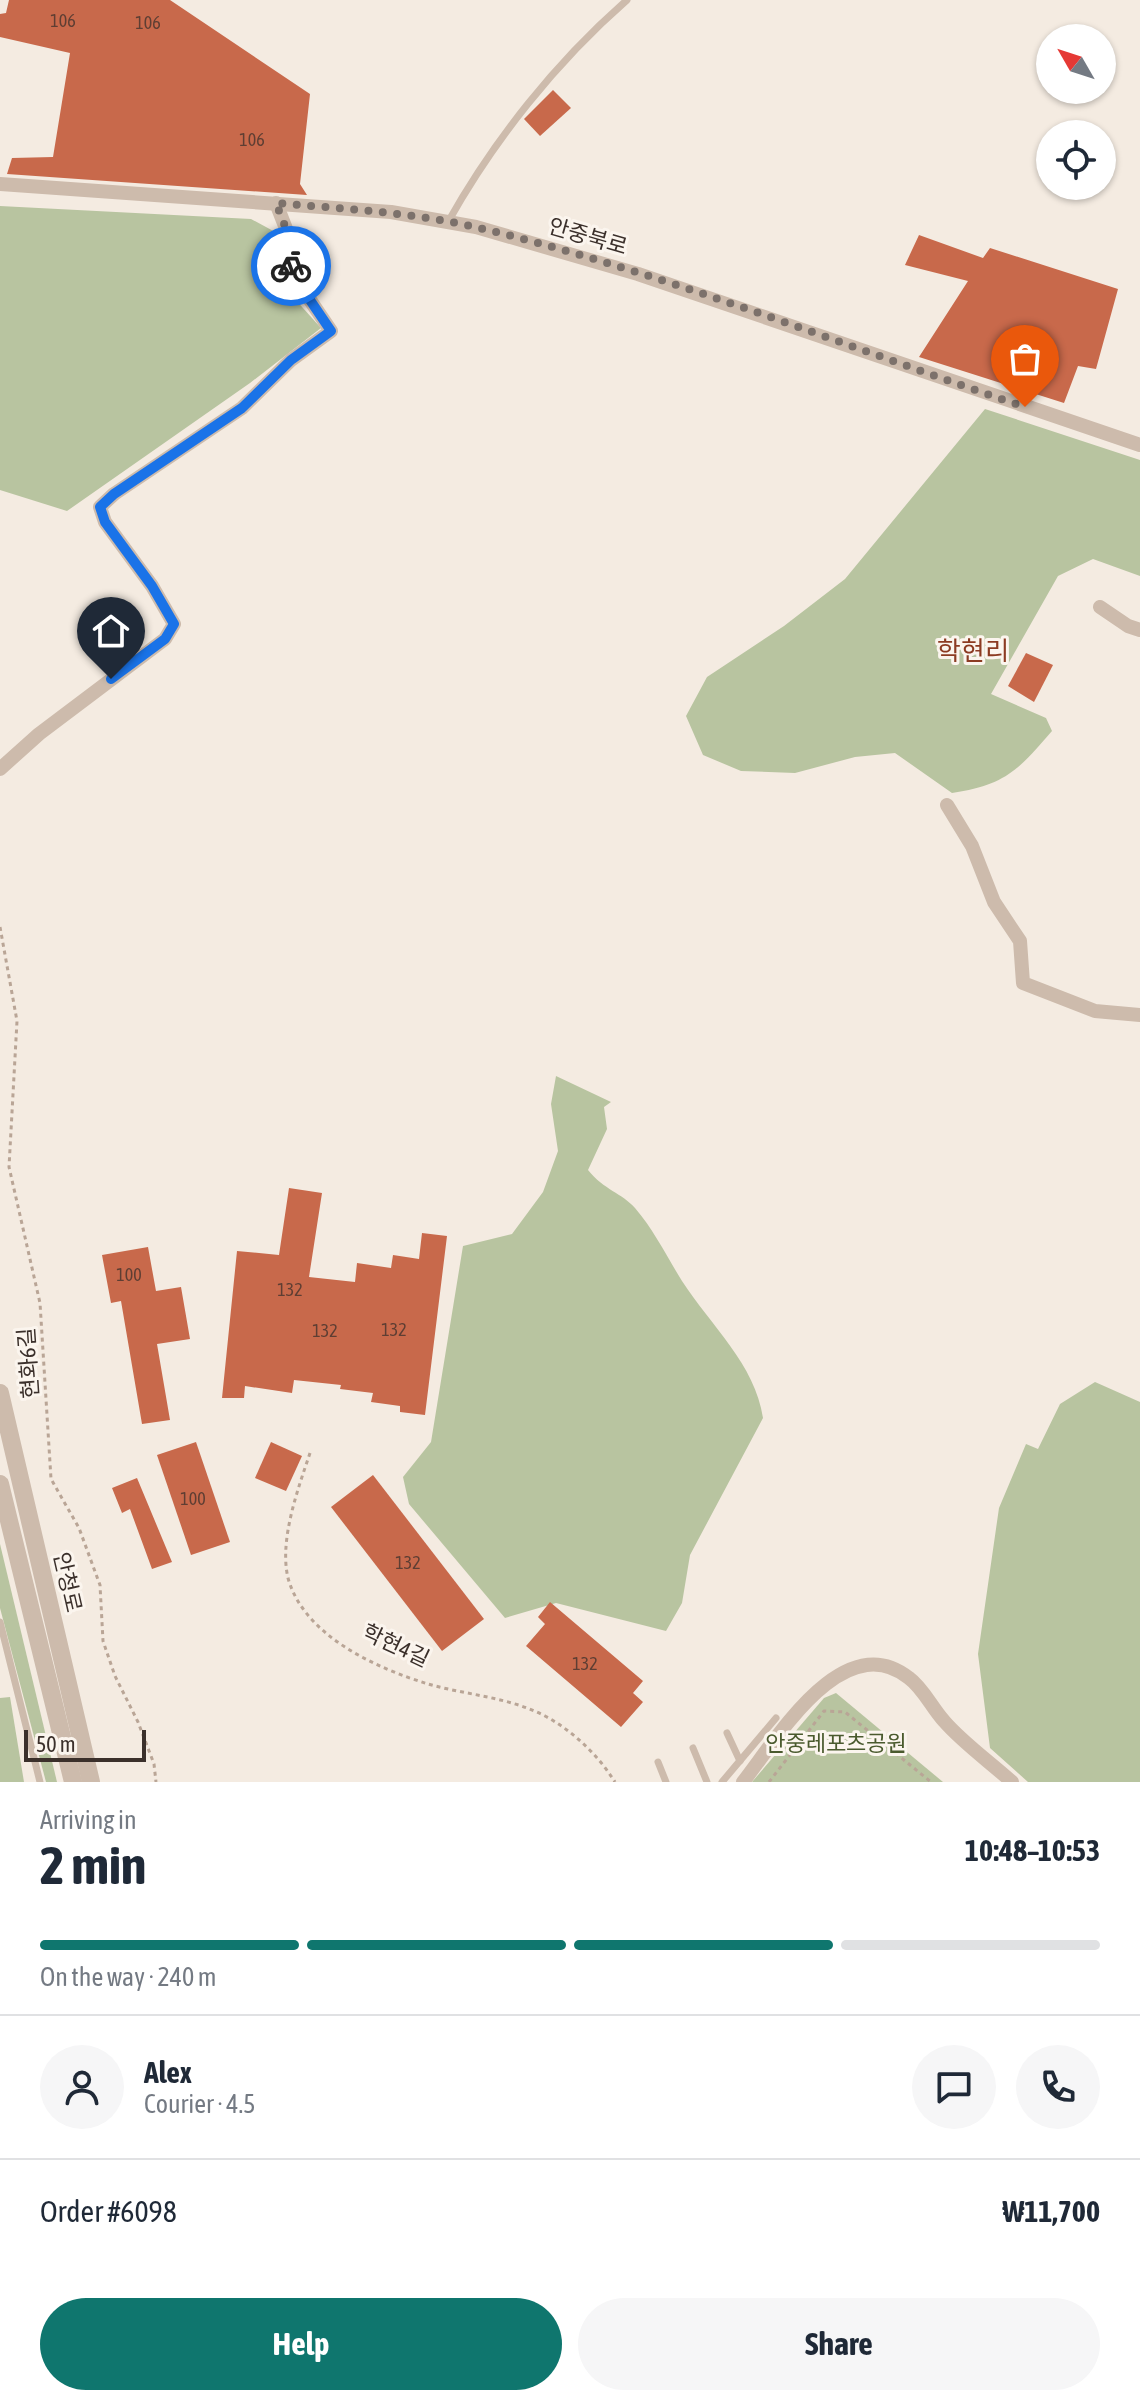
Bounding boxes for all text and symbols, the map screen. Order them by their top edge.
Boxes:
house number: 106 [50,10,76,31]
house number: 106 [135,12,161,33]
north arrow [1036,24,1116,104]
map controls [1036,24,1116,200]
button: locate [1036,120,1116,200]
house number: 106 [239,129,265,150]
street label: 안중북로 [546,212,630,260]
courier [251,226,331,306]
icon: bike [269,244,313,288]
pin [991,325,1059,407]
icon: bag [1003,337,1047,381]
pin [77,597,145,679]
icon: home [89,609,133,653]
district label: 학현리 [937,636,1009,666]
house number: 100 [116,1264,142,1285]
house number: 132 [277,1279,303,1300]
house number: 132 [381,1319,407,1340]
house number: 132 [312,1320,338,1341]
street label: 현화6길 [13,1327,43,1399]
house number: 100 [180,1488,206,1509]
street label: 안청로 [49,1549,87,1615]
house number: 132 [395,1552,421,1573]
street label: 학현4길 [358,1618,434,1672]
house number: 132 [572,1653,598,1674]
scale bar [24,1726,146,1762]
park label: 안중레포츠공원 [765,1730,907,1756]
text: 50 m [36,1731,76,1757]
text: Arriving in [40,1805,137,1835]
text: 10:48–10:53 [965,1833,1100,1867]
text: 2 min [40,1835,146,1895]
text: On the way · 240 m [40,1962,217,1992]
button: person [40,2045,124,2129]
button: chat [912,2045,996,2129]
button: phone [1016,2045,1100,2129]
text: Alex [144,2055,192,2089]
text: Courier · 4.5 [144,2089,255,2119]
text: Order #6098 [40,2194,177,2228]
text: ₩11,700 [1002,2194,1100,2228]
button: Help [40,2298,562,2390]
button: Share [578,2298,1100,2390]

